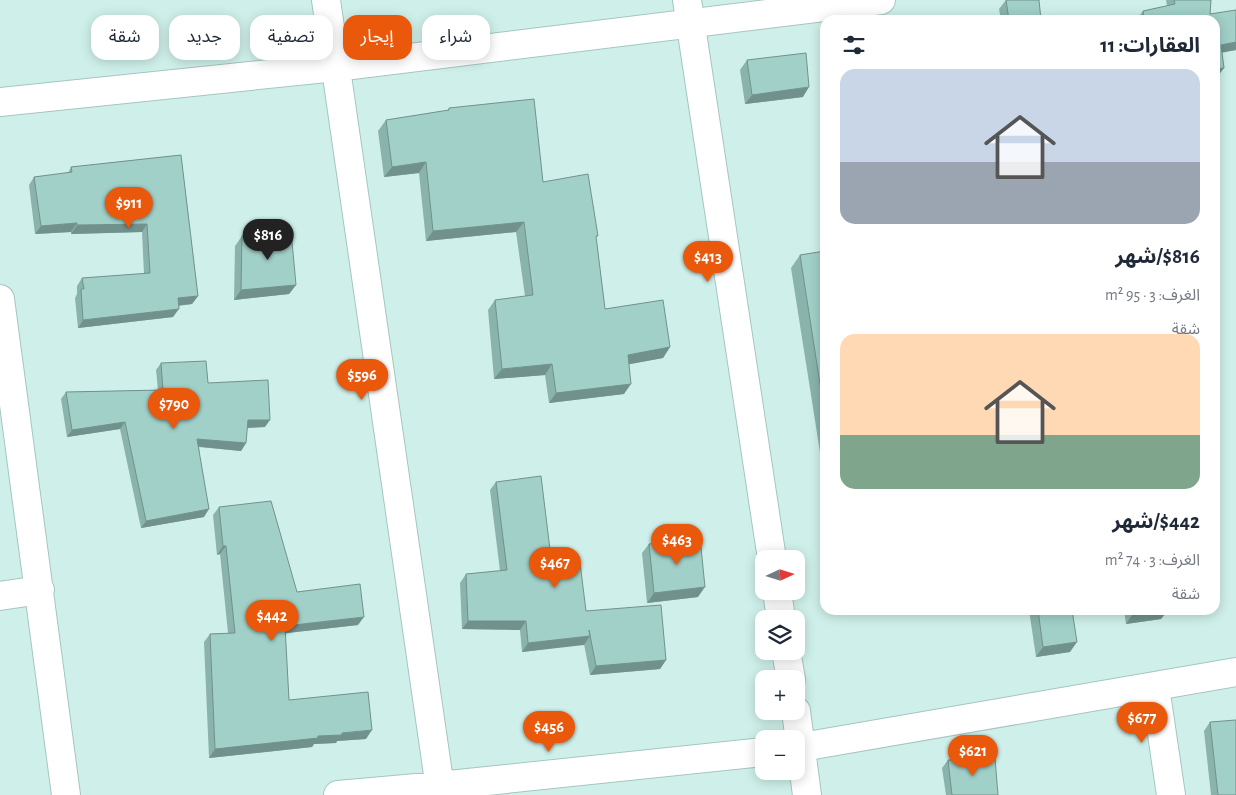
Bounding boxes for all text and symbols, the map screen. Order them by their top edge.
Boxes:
chip: شقة [91,15,159,60]
chip: جديد [169,15,240,60]
chip: تصفية [250,15,333,60]
chip: إيجار [343,15,412,60]
chip: شراء [422,15,490,60]
icon: filters [840,31,868,59]
text: العقارات: 11 [1100,35,1200,56]
icon: home [975,102,1065,192]
pin: $911 [99,186,159,229]
text: $911 [116,195,142,211]
pin: $816 [238,218,298,261]
text: $816 [254,227,282,243]
pin: $413 [678,240,738,283]
text: $816/شهر [1115,246,1200,267]
text: $413 [694,249,722,265]
text: الغرف: 3 · 95 m² [1105,287,1200,303]
text: شقة [1172,321,1200,337]
pin: $596 [332,358,392,401]
text: $596 [347,367,377,383]
icon: home [975,367,1065,457]
pin: $790 [144,388,204,430]
text: $790 [159,396,189,412]
text: $442/شهر [1112,511,1200,532]
pin: $463 [647,524,707,566]
text: $463 [662,532,692,548]
pin: $467 [525,546,585,589]
north arrow [755,550,805,600]
map controls [755,550,805,780]
text: الغرف: 3 · 74 m² [1105,552,1200,568]
text: $467 [540,555,570,571]
text: شقة [1172,586,1200,602]
pin: $442 [242,600,302,642]
text: $442 [257,608,287,624]
button: layers [755,610,805,660]
button: + [755,670,805,720]
pin: $677 [1112,702,1172,744]
pin: $456 [519,710,579,753]
text: $677 [1128,710,1156,726]
text: $456 [534,719,564,735]
button: − [755,730,805,780]
pin: $621 [943,734,1003,777]
text: $621 [959,743,987,759]

